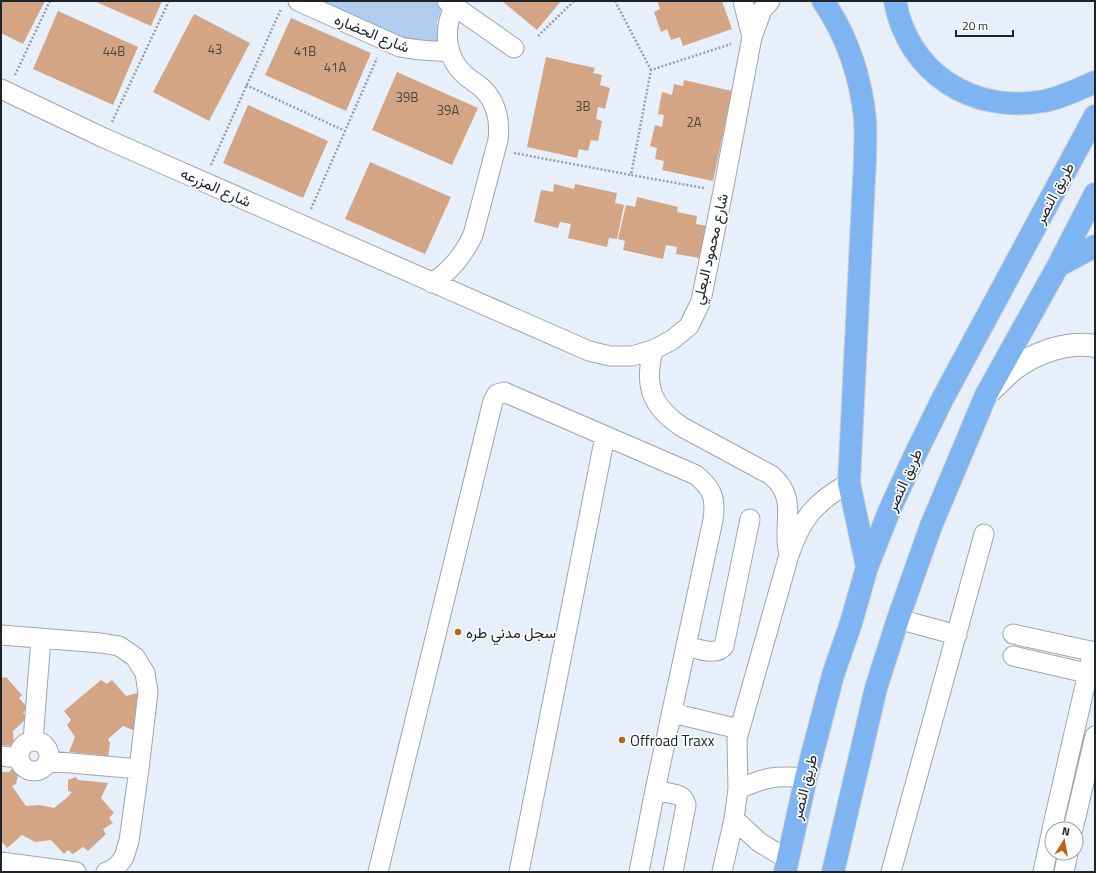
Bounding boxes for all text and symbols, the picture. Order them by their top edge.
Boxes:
street label: شارع الحضاره [331,7,413,59]
scale bar [956,12,1013,38]
text: 20 m [962,16,988,35]
house number: 43 [208,39,222,59]
house number: 44B [103,41,125,61]
house number: 41B [294,41,316,61]
house number: 41A [324,57,346,77]
house number: 39B [396,87,418,107]
house number: 3B [575,96,591,116]
house number: 39A [437,100,459,120]
house number: 2A [686,112,702,132]
street label: طريق النصر [1028,158,1080,229]
street label: شارع المزرعه [177,161,255,213]
street label: شارع محمود البعلي [686,191,736,307]
street label: طريق النصر [880,445,928,516]
place label: سجل مدني طره [466,621,556,646]
marker: سجل مدني طره [453,627,463,637]
place label: Offroad Traxx [630,729,715,752]
marker: Offroad Traxx [617,735,627,745]
street label: طريق النصر [785,752,823,823]
north arrow [1044,821,1084,861]
text: N [1061,823,1071,840]

